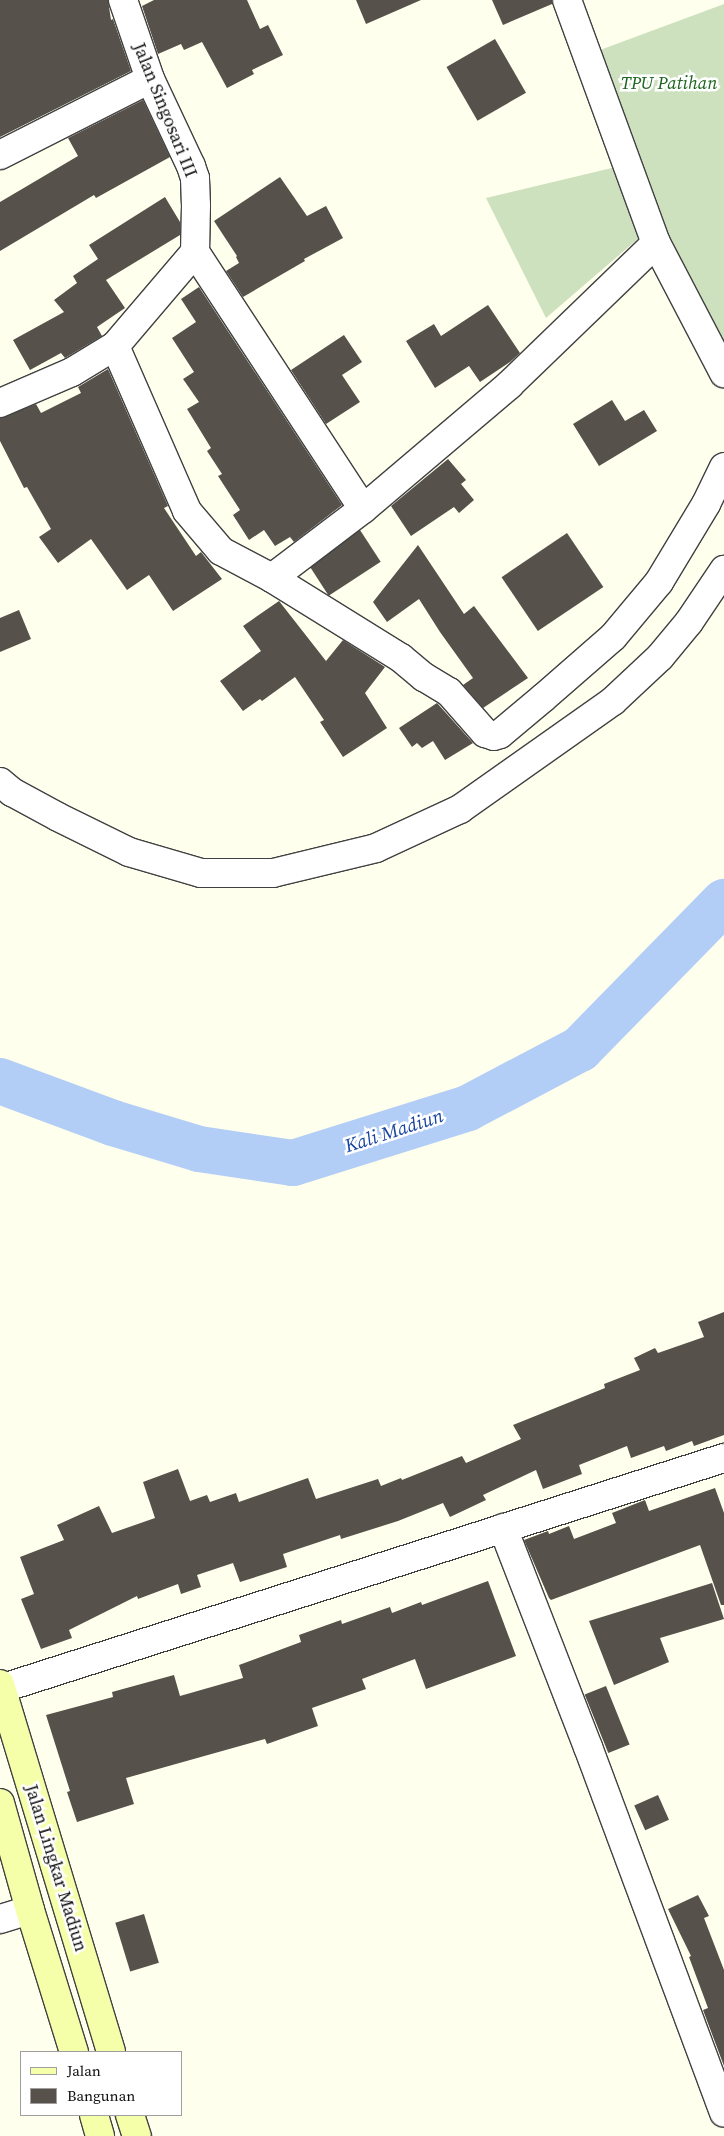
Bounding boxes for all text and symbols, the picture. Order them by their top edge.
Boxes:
street label: Jalan Singosari III [128,39,202,181]
park label: TPU Patihan [621,72,717,94]
water label: Kali Madiun [342,1104,446,1158]
street label: Jalan Lingkar Madiun [20,1782,92,1954]
legend [20,2051,182,2116]
text: Jalan [67,2060,101,2081]
text: Bangunan [67,2085,135,2106]

